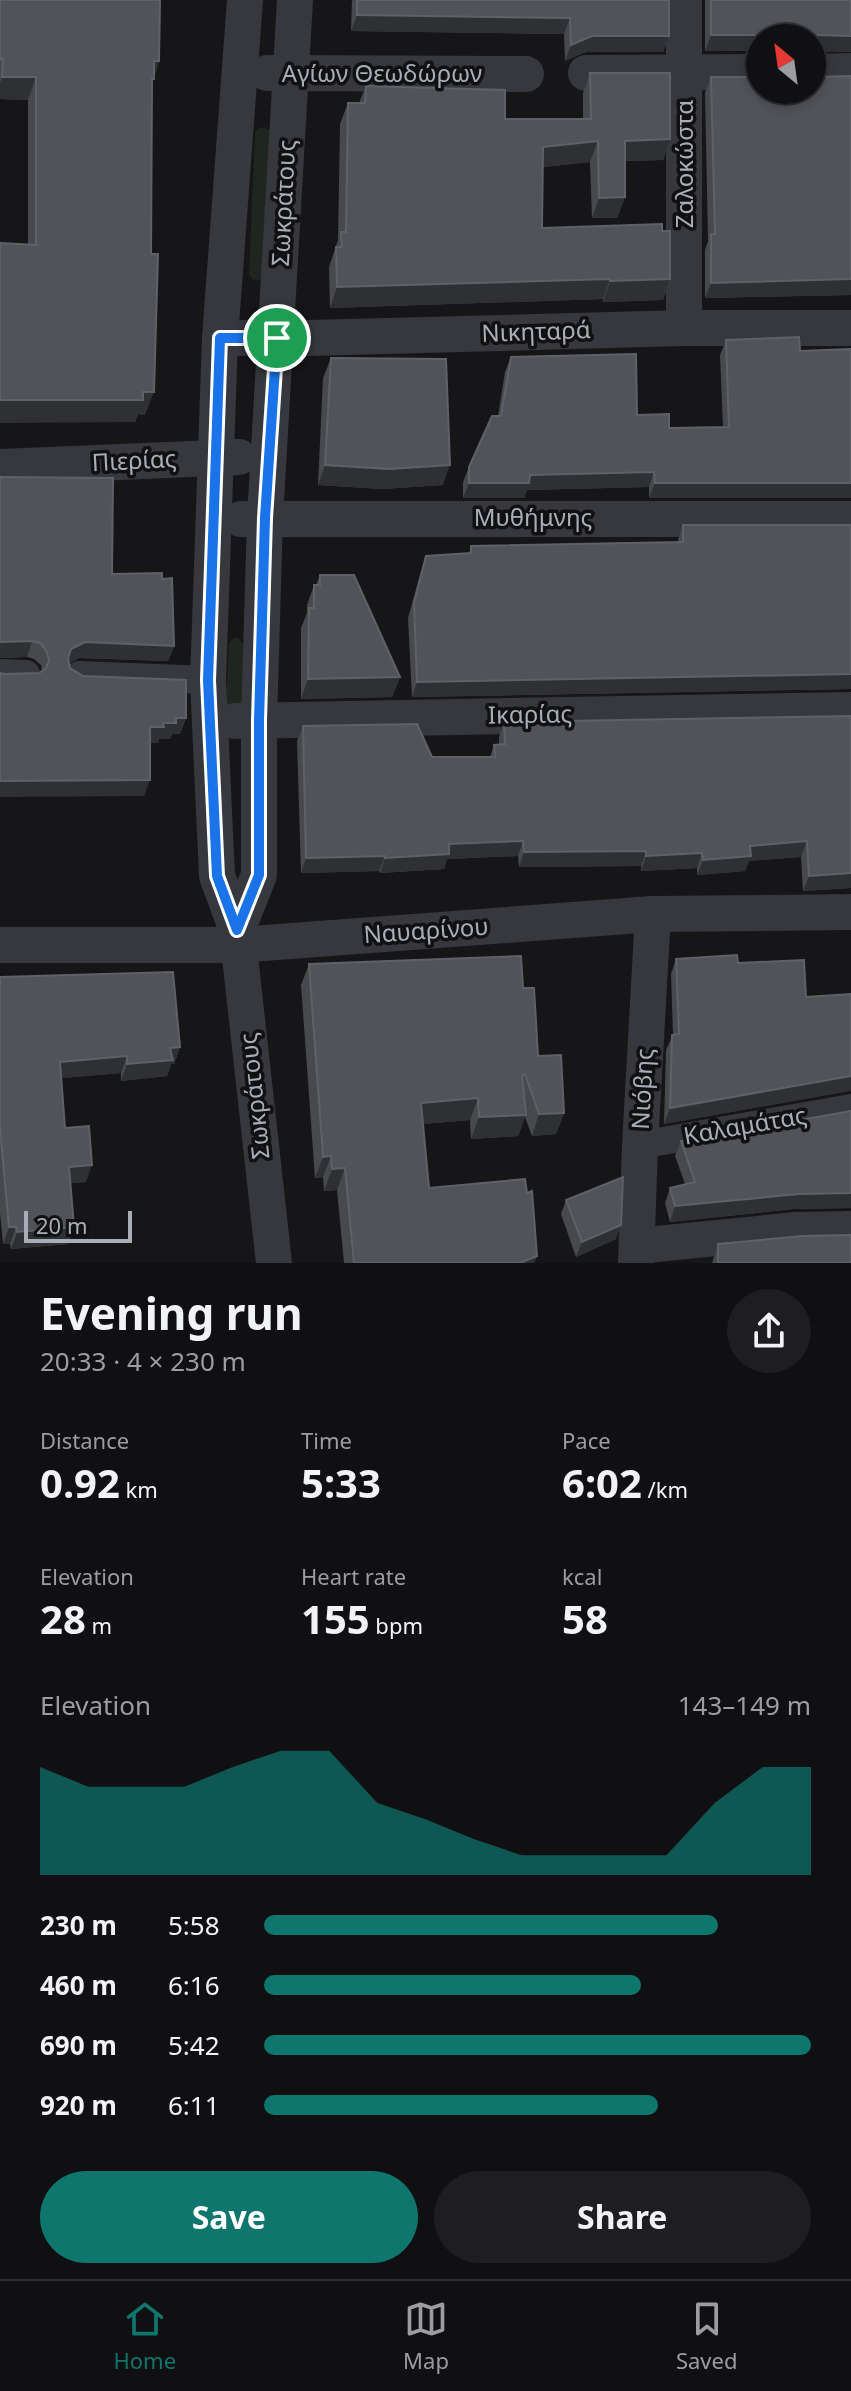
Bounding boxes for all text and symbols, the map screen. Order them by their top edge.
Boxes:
north arrow [746,24,826,104]
map controls [746,24,826,104]
street label: Αγίων Θεωδώρων [282,56,482,89]
street label: Ζαλοκώστα [667,100,700,228]
street label: Σωκράτους [263,139,302,267]
pin [243,304,311,372]
street label: Νικηταρά [481,312,591,349]
icon: arrive [255,316,299,360]
street label: Πιερίας [91,441,177,478]
street label: Μυθήμνης [474,500,592,533]
street label: Ικαρίας [488,696,572,731]
street label: Ναυαρίνου [362,909,489,950]
street label: Σωκράτους [230,1031,277,1161]
street label: Νιόβης [623,1047,660,1130]
street label: Καλαμάτας [681,1097,809,1152]
scale bar [24,1207,132,1243]
text: 20 m [36,1210,87,1240]
text: Evening run [40,1283,303,1343]
button: share [727,1289,811,1373]
text: 20:33 · 4 × 230 m [40,1343,246,1379]
text: Distance [40,1425,129,1455]
text: Time [301,1425,352,1455]
text: Pace [562,1425,611,1455]
text: 0.92 [40,1455,120,1510]
text: 5:33 [301,1455,381,1510]
text: 6:02 [562,1455,642,1510]
text: km [120,1474,158,1504]
text: /km [642,1474,688,1504]
text: Elevation [40,1561,134,1591]
text: Heart rate [301,1561,406,1591]
text: kcal [562,1561,602,1591]
text: 28 [40,1591,86,1646]
text: 155 [301,1591,370,1646]
text: 58 [562,1591,608,1646]
text: m [86,1610,112,1640]
text: bpm [370,1610,423,1640]
text: Elevation [40,1687,151,1723]
text: 143–149 m [678,1687,811,1723]
text: 230 m [40,1907,117,1943]
text: 5:58 [168,1907,220,1943]
text: 460 m [40,1967,117,2003]
text: 6:16 [168,1967,220,2003]
text: 690 m [40,2027,117,2063]
text: 5:42 [168,2027,220,2063]
text: 920 m [40,2087,117,2123]
text: 6:11 [168,2087,220,2123]
button: Save [40,2171,418,2263]
button: Share [434,2171,811,2263]
tab: Home [114,2297,176,2375]
tab: Map [403,2297,449,2375]
tab: Saved [676,2297,737,2375]

